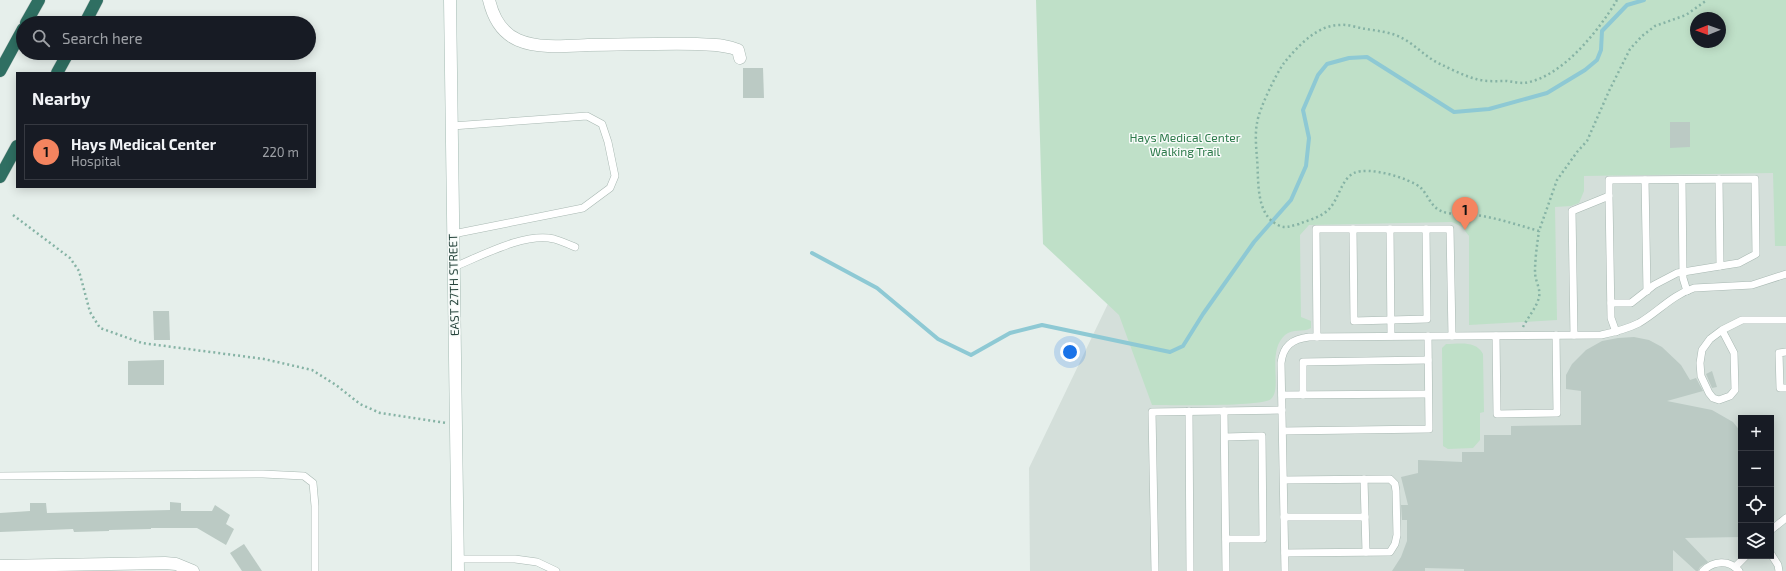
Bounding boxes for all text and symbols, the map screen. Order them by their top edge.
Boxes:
north arrow [1690,12,1726,48]
search box [16,16,316,60]
icon: search [30,27,52,49]
text: Search here [62,29,143,47]
text: Nearby [32,88,90,108]
park label: Hays Medical Center Walking Trail [1129,130,1241,158]
text: Hays Medical Center [71,135,216,153]
text: 1 [43,144,49,160]
text: 220 m [262,144,299,160]
text: Hospital [71,153,120,169]
pin: 1 [1452,197,1478,230]
street label: EAST 27TH STREET [445,234,461,336]
your location [1060,342,1080,362]
map controls [1738,415,1774,559]
button: + [1738,415,1774,451]
button: − [1738,451,1774,487]
button: locate [1738,487,1774,523]
button: layers [1738,523,1774,559]

